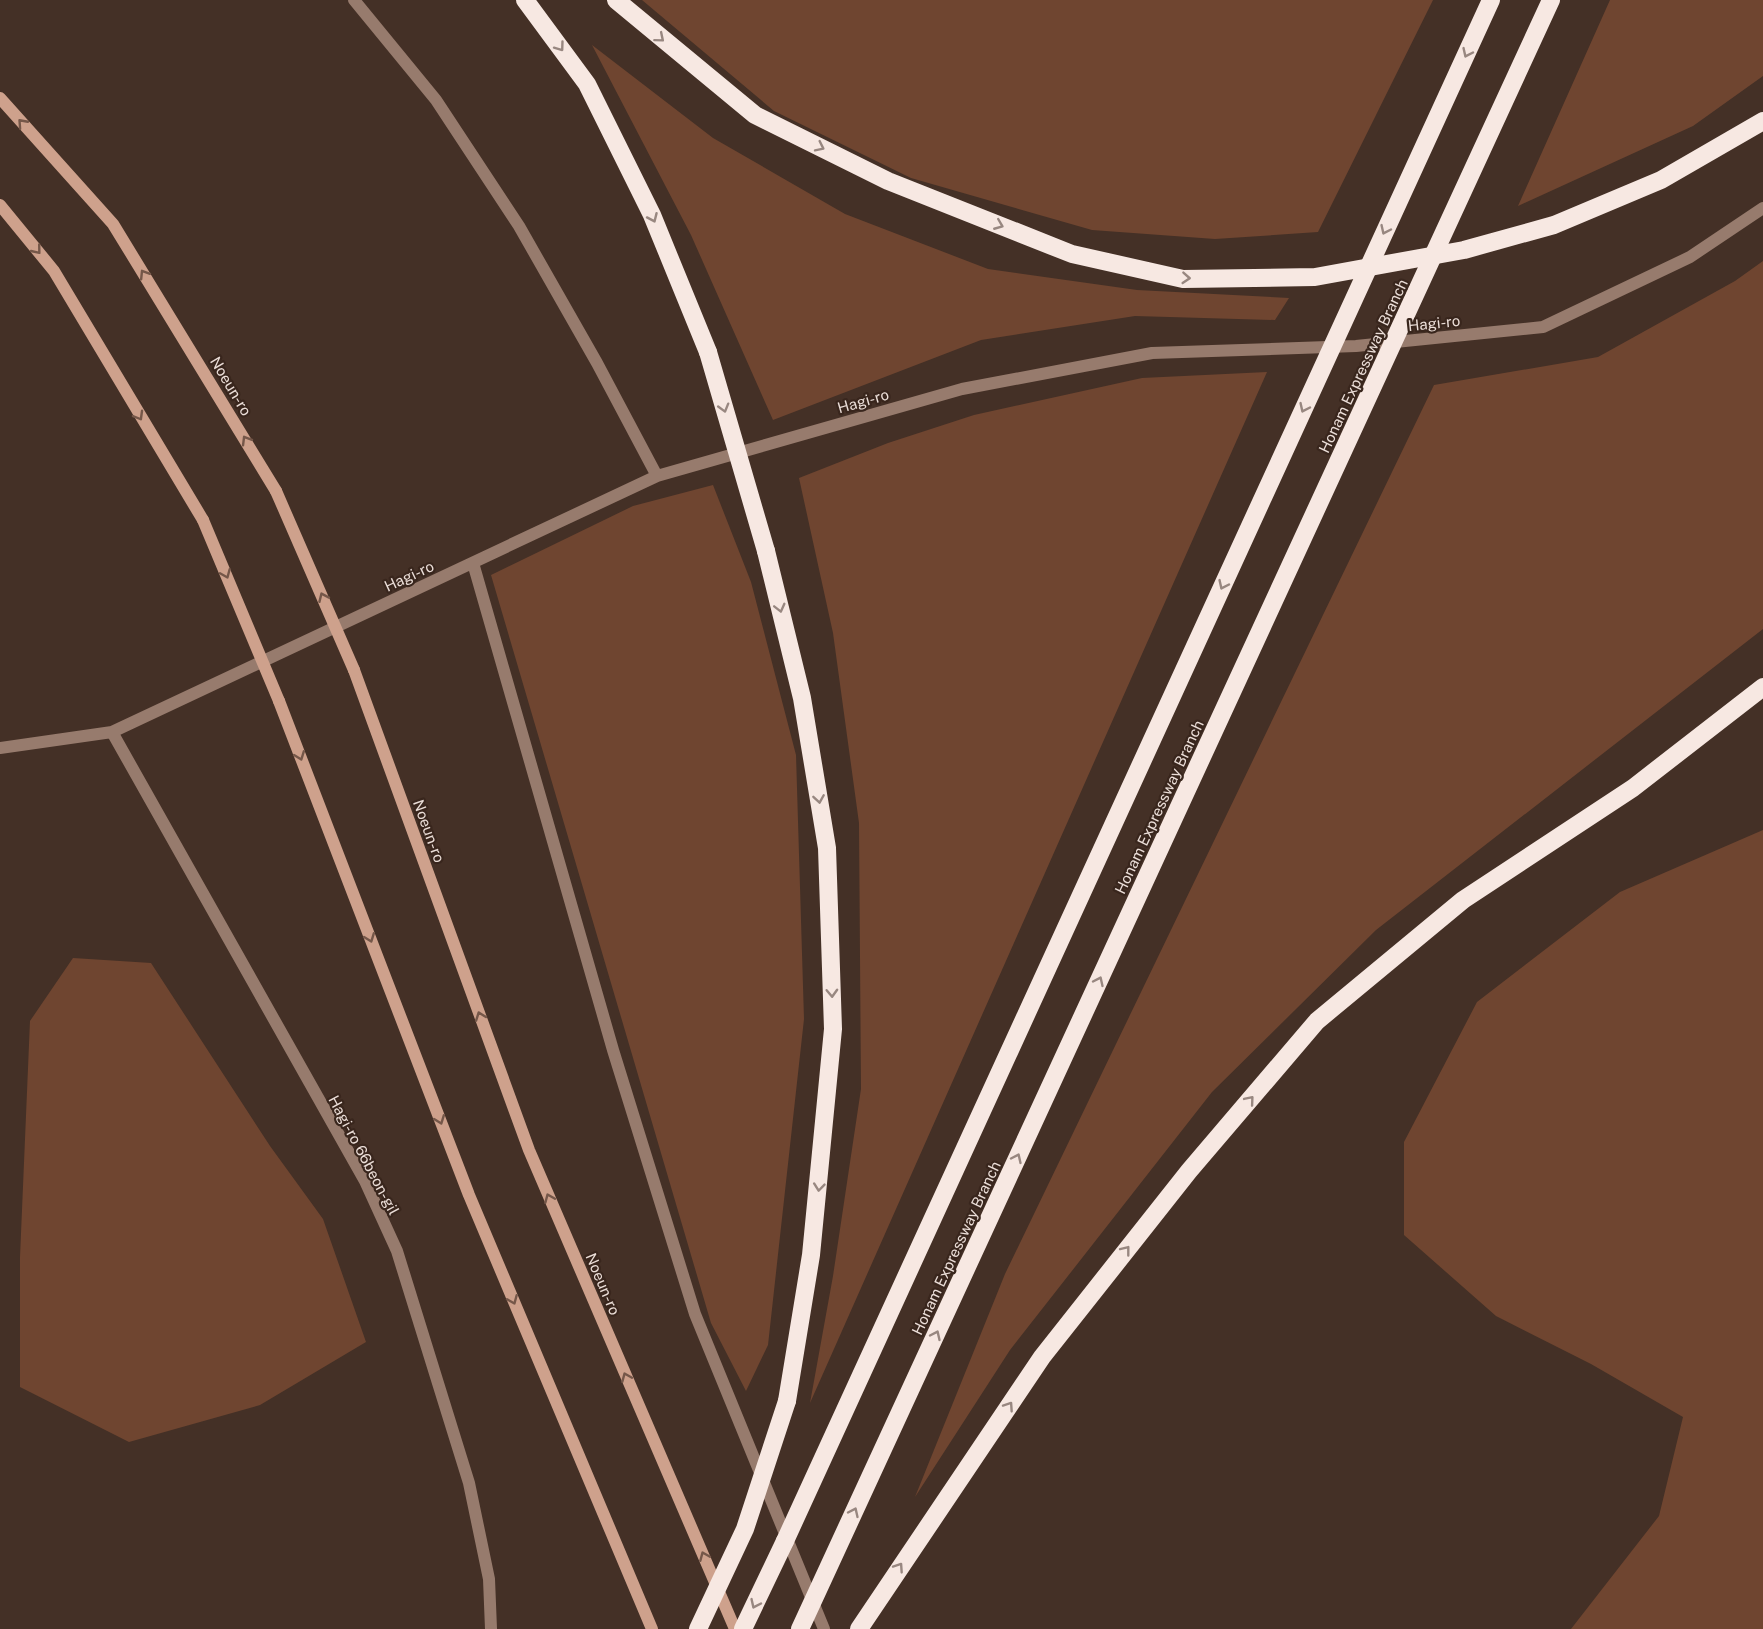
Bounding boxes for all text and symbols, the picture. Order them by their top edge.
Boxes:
one-way arrow [653,31,664,42]
one-way arrow [553,41,564,52]
one-way arrow [1462,47,1474,58]
one-way arrow [18,119,29,130]
one-way arrow [814,140,825,152]
one-way arrow [646,212,658,223]
one-way arrow [993,218,1004,230]
one-way arrow [1381,224,1393,235]
one-way arrow [29,243,40,254]
one-way arrow [140,270,152,280]
one-way arrow [1181,271,1190,284]
street label: Honam Expressway Branch [1315,276,1411,456]
street label: Hagi-ro [1407,312,1461,334]
street label: Noeun-ro [207,354,255,418]
street label: Hagi-ro [835,386,891,416]
one-way arrow [1300,401,1312,412]
one-way arrow [717,402,729,413]
one-way arrow [132,410,143,420]
one-way arrow [242,436,254,446]
street label: Hagi-ro [382,557,436,595]
one-way arrow [219,568,231,579]
one-way arrow [1218,578,1230,589]
one-way arrow [318,592,330,603]
one-way arrow [773,602,785,613]
street label: Honam Expressway Branch [1111,717,1207,897]
one-way arrow [292,750,305,760]
one-way arrow [812,793,825,803]
street label: Noeun-ro [410,797,448,865]
one-way arrow [362,932,375,942]
one-way arrow [1092,976,1104,987]
one-way arrow [825,988,838,997]
one-way arrow [475,1011,487,1022]
street label: Hagi-ro 66beon-gil [325,1092,403,1218]
one-way arrow [1243,1096,1254,1107]
one-way arrow [432,1114,445,1124]
one-way arrow [1010,1153,1022,1164]
street label: Honam Expressway Branch [908,1158,1004,1338]
one-way arrow [813,1183,826,1192]
one-way arrow [545,1193,557,1204]
one-way arrow [1119,1246,1130,1257]
street label: Noeun-ro [582,1251,624,1317]
one-way arrow [506,1294,518,1305]
one-way arrow [928,1330,940,1341]
one-way arrow [622,1372,634,1383]
one-way arrow [1002,1401,1013,1412]
one-way arrow [847,1507,859,1518]
one-way arrow [699,1551,711,1562]
one-way arrow [892,1562,903,1573]
one-way arrow [750,1597,762,1608]

